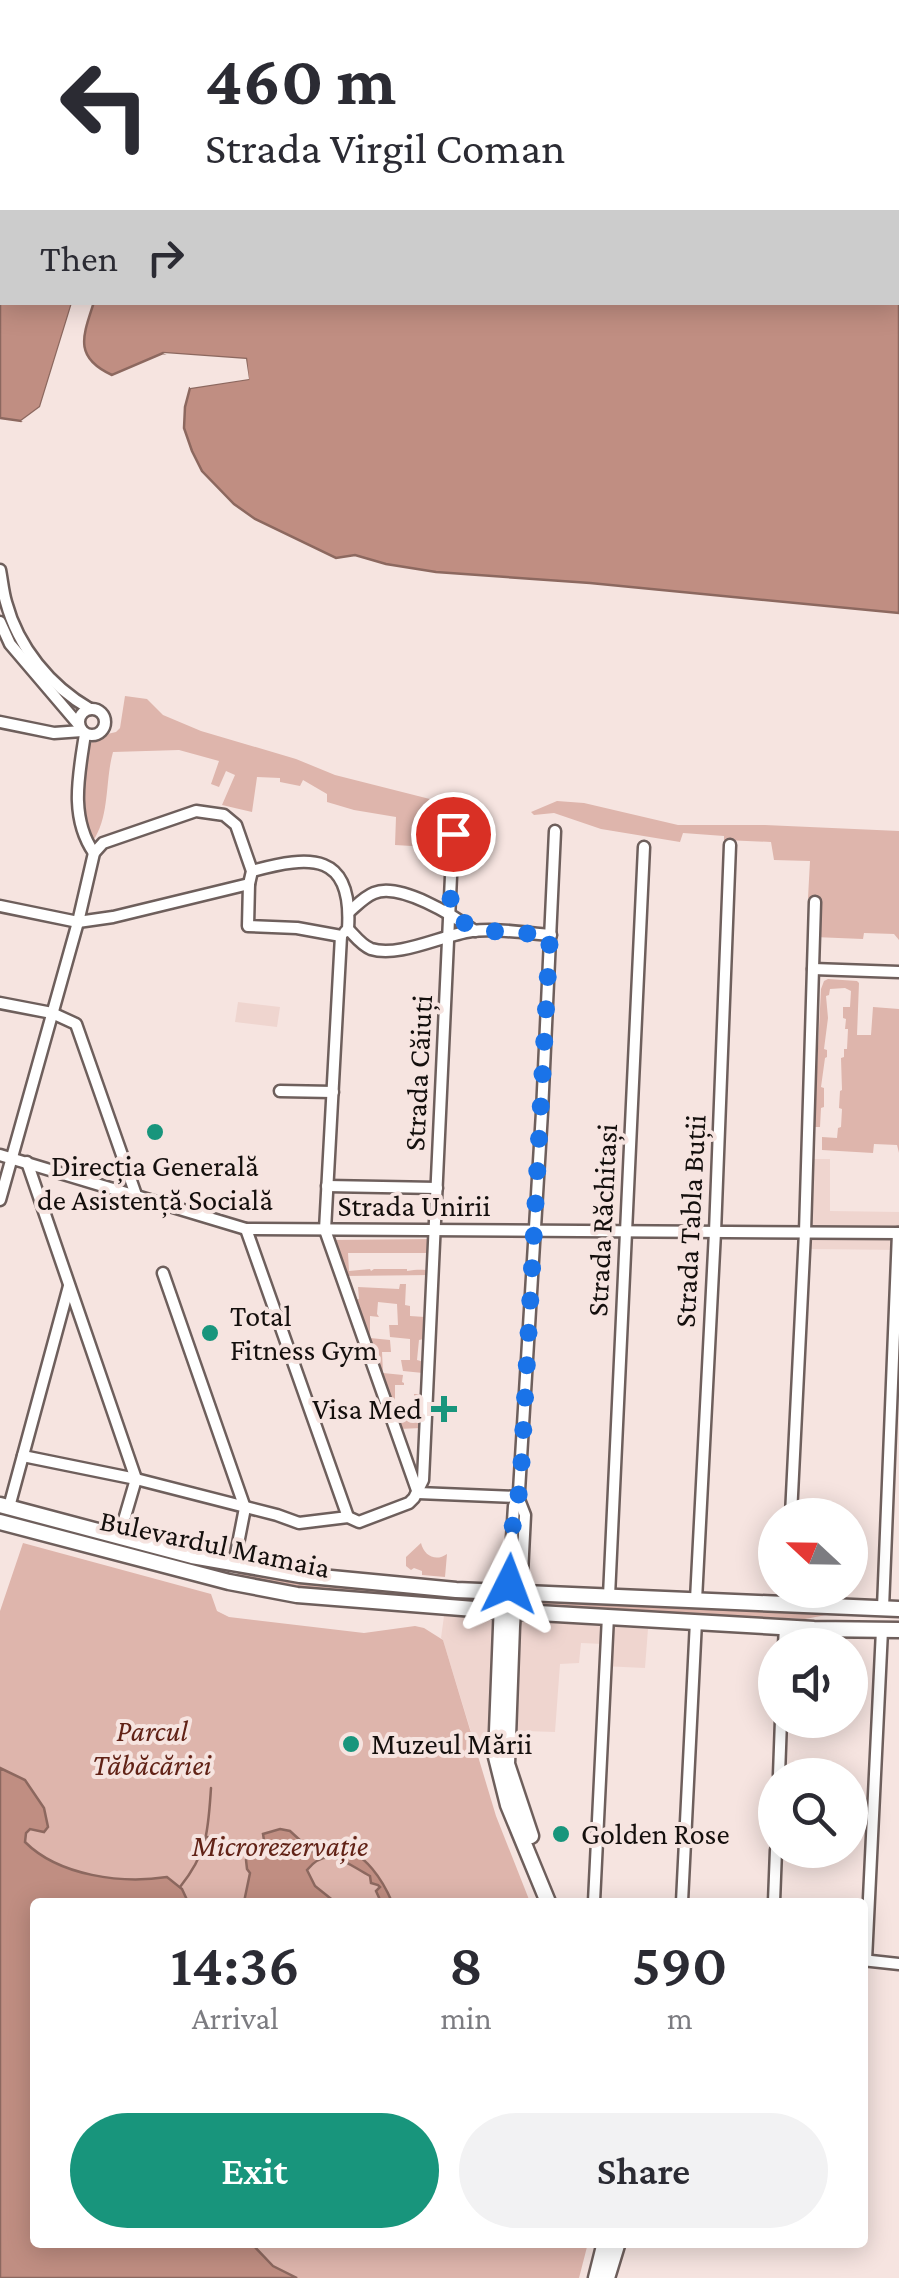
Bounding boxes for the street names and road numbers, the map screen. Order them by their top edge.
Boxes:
street label: Strada Căiuți [397,994,441,1152]
street label: Strada Tabla Buții [667,1114,715,1328]
street label: Strada Răchitași [580,1123,626,1317]
street label: Strada Unirii [337,1189,491,1222]
street label: Bulevardul Mamaia [97,1503,333,1584]

